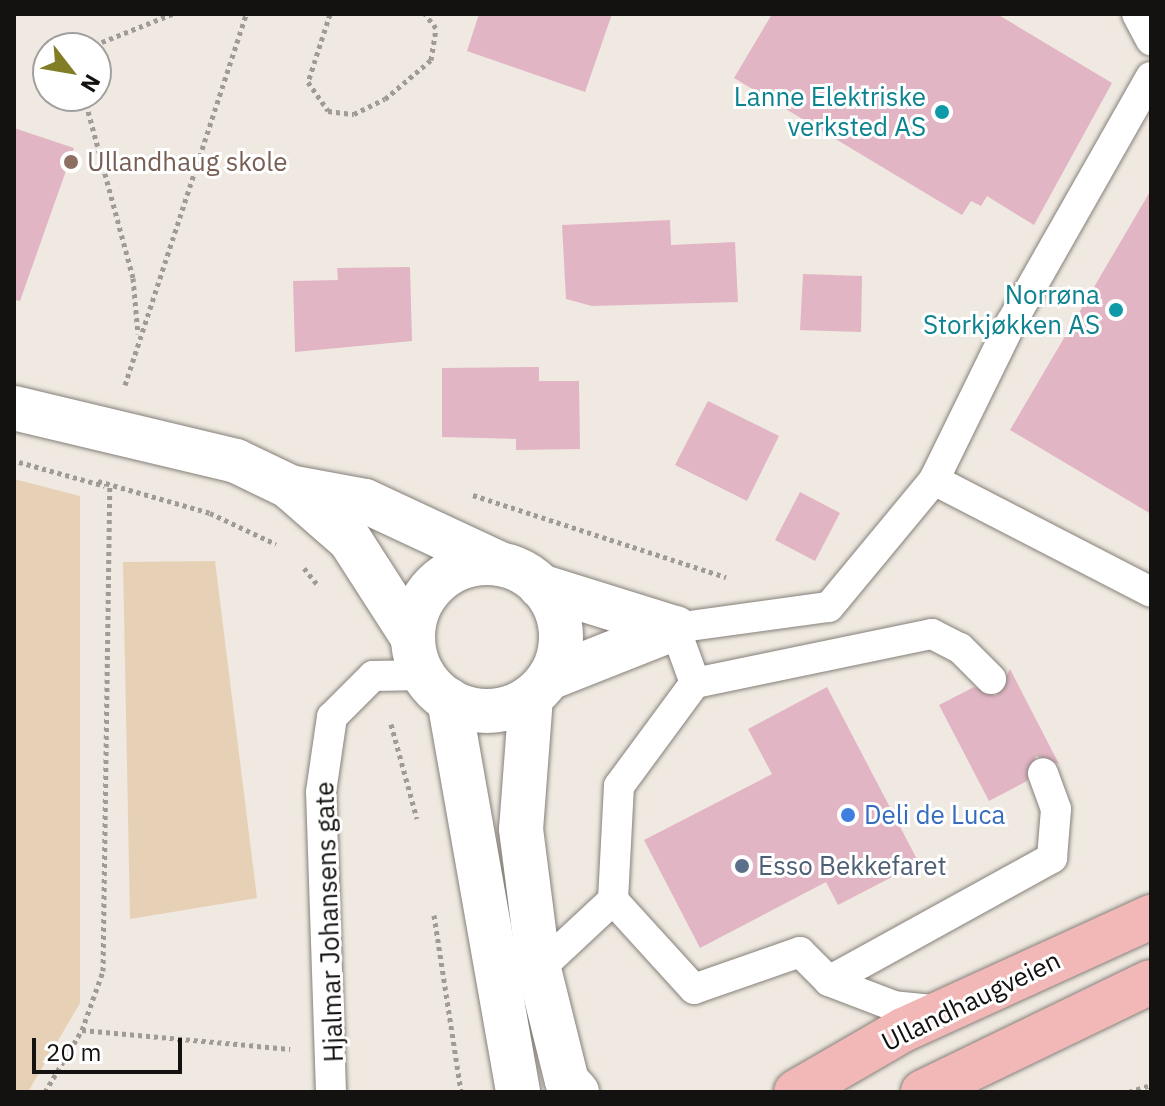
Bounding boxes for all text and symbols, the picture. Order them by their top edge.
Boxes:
north arrow [32,32,112,112]
text: N [75,69,108,98]
place label: Lanne Elektriske verksted AS [734,81,926,142]
marker: Lanne Elektriske verksted AS [933,103,951,121]
place label: Ullandhaug skole [87,146,287,178]
marker: Ullandhaug skole [62,153,80,171]
place label: Norrøna Storkjøkken AS [923,279,1100,340]
marker: Norrøna Storkjøkken AS [1107,301,1125,319]
street label: Hjalmar Johansens gate [309,781,349,1063]
place label: Deli de Luca [864,799,1005,831]
marker: Deli de Luca [839,806,857,824]
place label: Esso Bekkefaret [758,850,947,882]
marker: Esso Bekkefaret [733,857,751,875]
street label: Ullandhaugveien [877,944,1065,1058]
scale bar [36,1022,186,1072]
text: 20 m [46,1036,101,1068]

